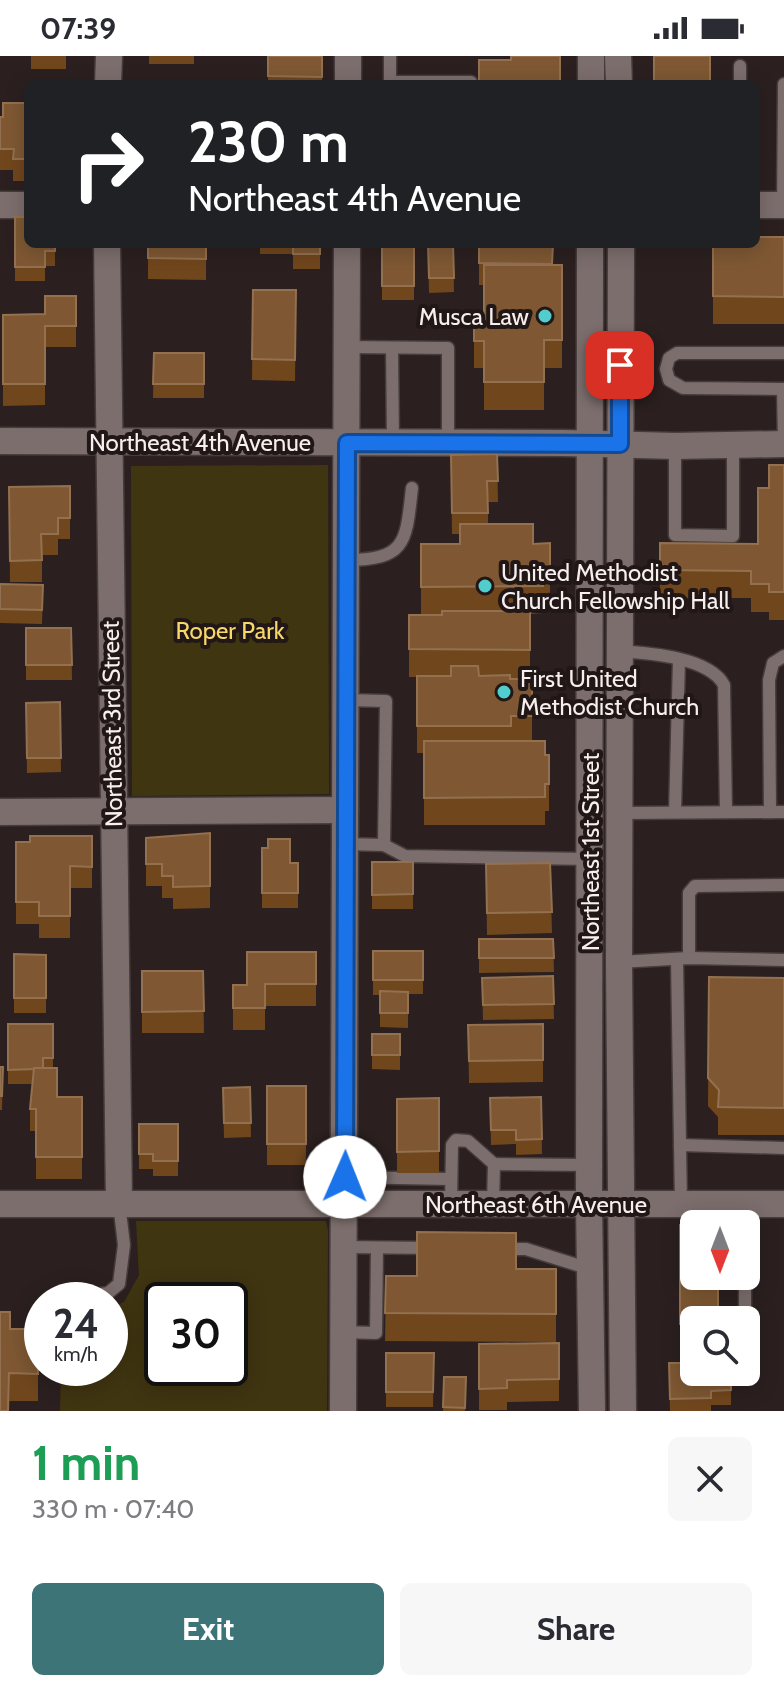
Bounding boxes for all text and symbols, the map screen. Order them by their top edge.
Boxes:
text: 07:39 [40,10,116,47]
text: 230 m [188,108,349,176]
icon: right [56,112,160,216]
text: Northeast 4th Avenue [188,176,521,220]
place label: Musca Law [419,302,530,331]
marker: Musca Law [536,307,554,325]
pin [586,331,654,399]
icon: arrive [598,343,642,387]
street label: Northeast 4th Avenue [89,428,311,457]
place label: United Methodist Church Fellowship Hall [501,558,730,615]
marker: United Methodist Church Fellowship Hall [476,577,494,595]
park label: Roper Park [175,616,285,645]
street label: Northeast 3rd Street [96,621,128,827]
place label: First United Methodist Church [520,664,699,721]
marker: First United Methodist Church [495,683,513,701]
street label: Northeast 1st Street [576,753,605,951]
position arrow [303,1135,387,1219]
street label: Northeast 6th Avenue [425,1190,647,1219]
north arrow [680,1210,760,1290]
map controls [680,1210,760,1386]
speed limit sign: 30 [144,1282,248,1386]
text: 24 [53,1299,99,1348]
button: search [680,1306,760,1386]
text: km/h [54,1342,98,1366]
text: 1 min [32,1434,140,1492]
button: close [668,1437,752,1521]
text: 330 m · 07:40 [32,1493,194,1525]
button: Exit [32,1583,384,1675]
button: Share [400,1583,752,1675]

